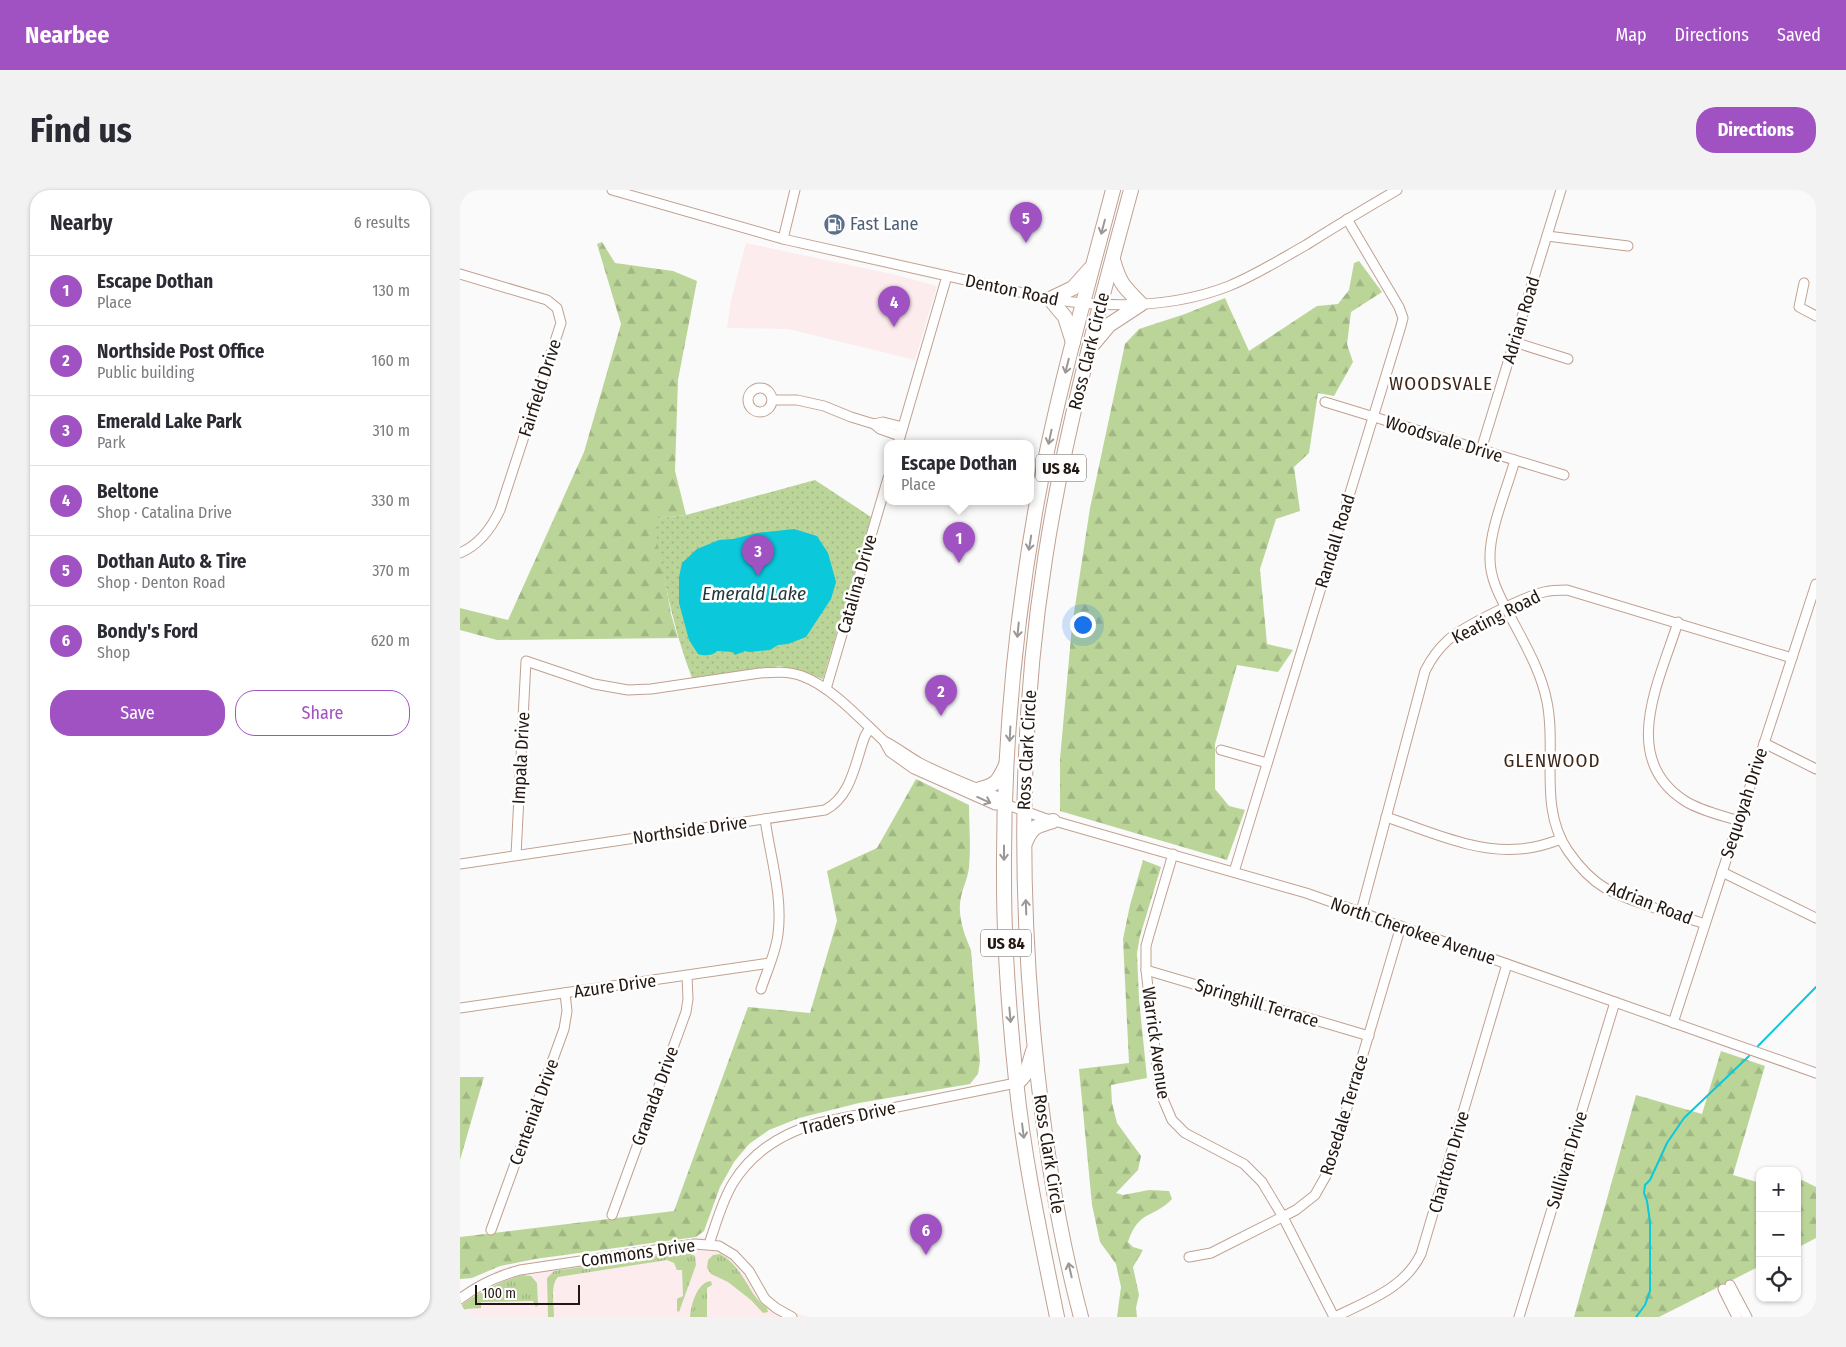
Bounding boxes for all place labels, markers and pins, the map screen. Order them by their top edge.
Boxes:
pin: 5 [1010,202,1042,243]
fuel station icon: Fast Lane [822,212,846,236]
place label: Fast Lane [850,213,918,235]
pin: 4 [878,286,910,327]
pin: 1 [943,522,975,563]
pin: 3 [742,535,774,576]
pin: 2 [925,675,957,716]
pin: 6 [910,1214,942,1255]

